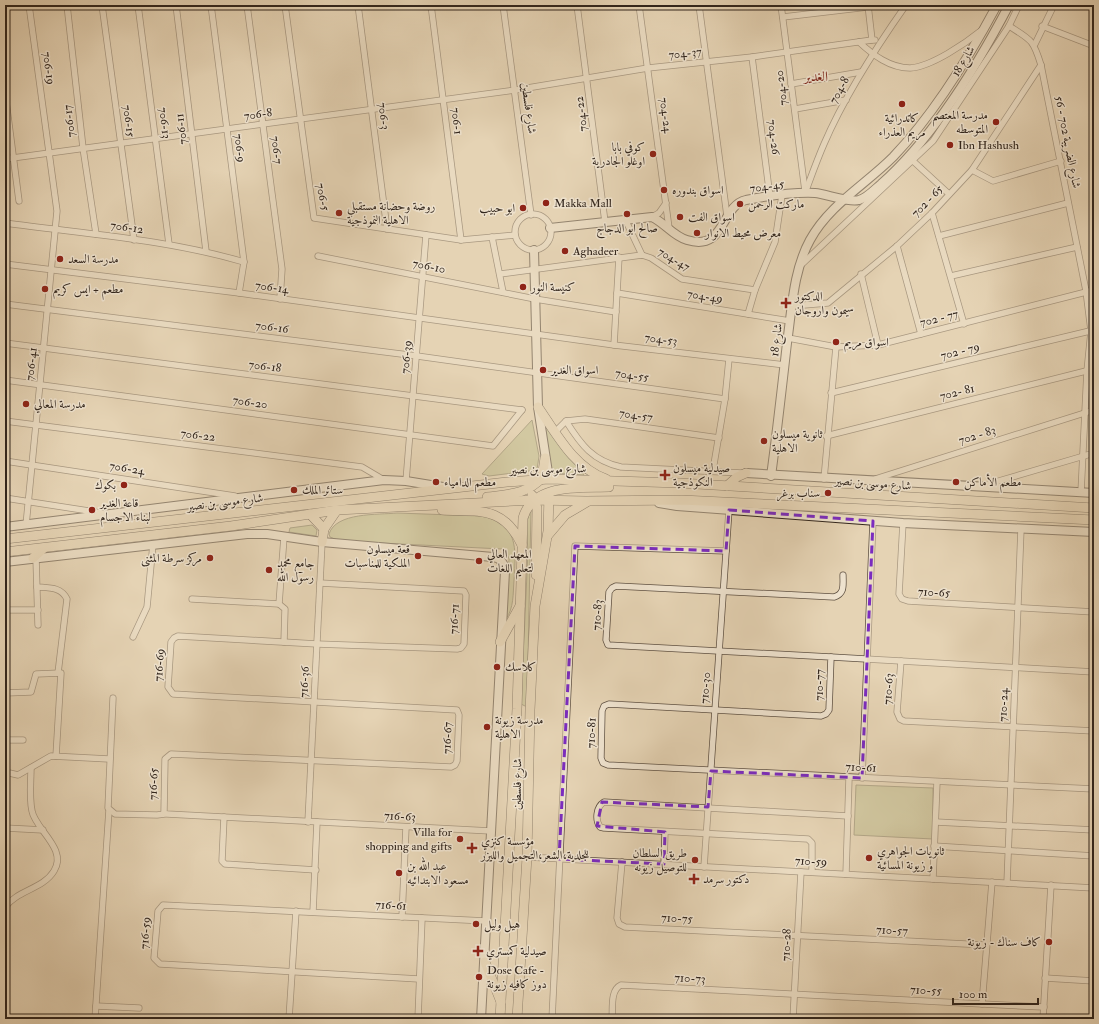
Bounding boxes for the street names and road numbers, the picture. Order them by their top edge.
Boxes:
street label: شارع 18 [948,43,981,81]
street label: 704-37 [668,44,703,63]
street label: 706-19 [39,51,58,86]
street label: 704-20 [772,69,791,106]
street label: 704-8 [826,74,853,106]
street label: شارع فلسطين [515,81,540,135]
street label: شارع الضريبة 702 - 56 [1048,95,1084,190]
street label: 704-22 [572,96,591,132]
street label: 704-24 [656,96,675,134]
street label: 706-3 [374,102,393,131]
street label: 706-17 [60,103,79,138]
street label: 706-15 [119,104,138,139]
street label: 706-8 [243,105,274,124]
street label: 706-13 [155,106,174,140]
street label: 706-1 [447,107,466,135]
street label: 706-11 [172,112,191,145]
street label: 704-26 [764,119,783,156]
street label: 706-9 [230,133,249,163]
street label: 706-7 [267,135,286,165]
street label: 704-45 [749,177,786,196]
street label: 706-5 [312,182,333,213]
street label: 702 - 65 [908,182,947,221]
street label: 706-12 [109,218,144,237]
street label: 704-47 [655,244,693,275]
street label: 706-10 [411,256,447,277]
street label: 706-14 [254,278,290,297]
street label: 704-49 [686,286,724,307]
street label: 702 - 77 [918,306,960,330]
street label: 706-16 [255,318,290,337]
street label: شارع 18 [767,322,789,358]
street label: 704-53 [644,330,678,349]
street label: 702 - 79 [939,339,981,364]
street label: 706-39 [398,340,415,374]
street label: 706-41 [22,347,41,381]
street label: 706-18 [248,357,282,376]
street label: 704-55 [614,366,650,385]
street label: 702- 81 [938,381,976,404]
street label: 706-20 [232,393,268,412]
street label: 704-57 [618,406,654,425]
street label: 702 - 83 [957,423,998,448]
street label: 706-22 [180,426,216,445]
street label: 706-24 [108,458,146,479]
street label: شارع موسى بن نصير [508,461,587,481]
street label: شارع موسى بن نصير [832,473,912,497]
street label: شارع موسى بن نصير [184,490,265,518]
street label: 710-65 [917,584,951,601]
street label: 710-83 [589,599,606,631]
street label: 716-71 [446,603,463,635]
street label: 716-69 [151,648,168,682]
street label: 716-36 [296,665,313,698]
street label: 710-77 [811,668,828,701]
street label: 710-30 [697,672,714,704]
street label: 710-63 [880,673,897,705]
street label: 710-24 [995,687,1012,722]
street label: 710-81 [583,717,600,749]
street label: 716-67 [439,721,456,754]
street label: شارع فلسطين [510,758,528,810]
street label: 710-61 [845,759,877,776]
street label: 716-65 [145,767,162,800]
street label: 716-63 [384,808,416,825]
street label: 710-59 [794,853,828,870]
street label: 716-61 [375,897,407,914]
street label: 710-75 [661,910,694,927]
street label: 716-59 [137,916,154,950]
street label: 710-57 [876,922,909,939]
street label: 710-28 [778,928,795,962]
street label: 710-73 [674,970,706,987]
street label: 710-55 [910,982,943,999]

